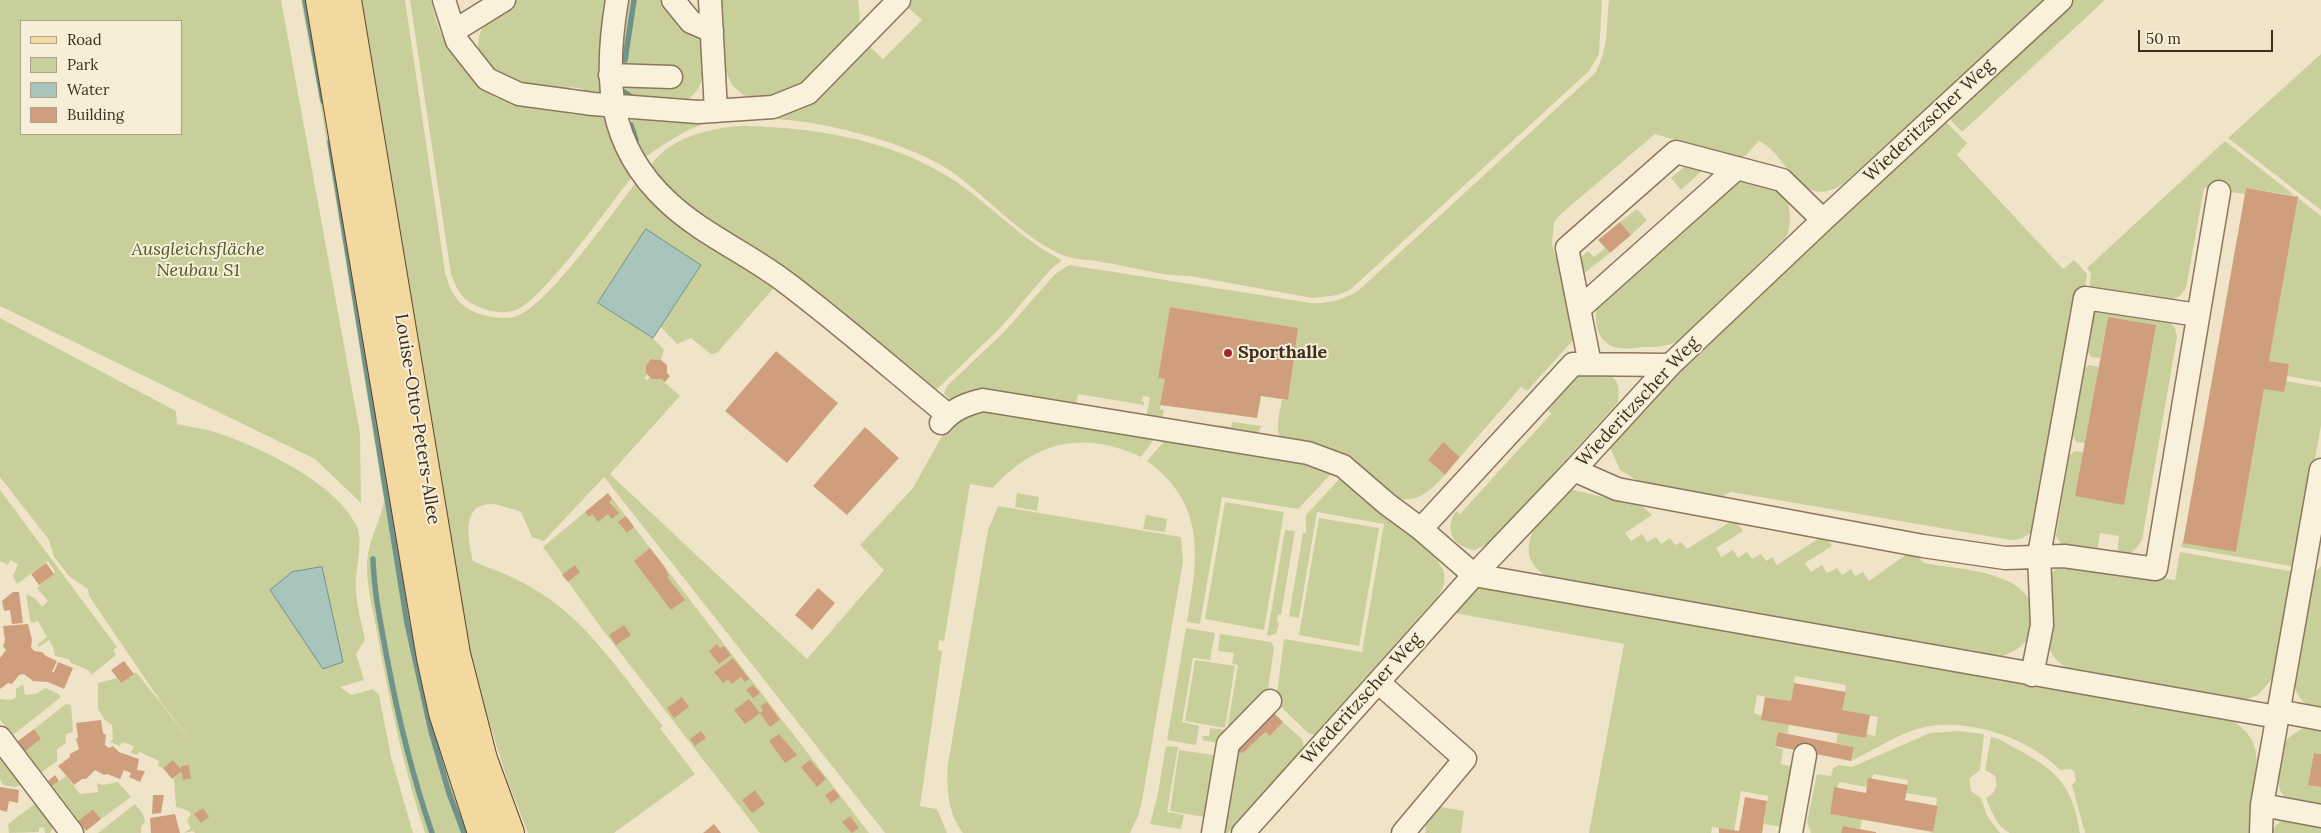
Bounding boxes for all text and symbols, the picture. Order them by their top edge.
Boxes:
legend [20,20,182,135]
scale bar [2141,20,2276,52]
text: 50 m [2146,29,2181,48]
text: Road [67,30,102,49]
text: Park [67,55,98,74]
street label: Wiederitzscher Weg [1859,55,1999,187]
text: Water [67,80,109,99]
text: Building [67,105,124,124]
park label: Ausgleichsfläche Neubau S1 [131,239,265,282]
street label: Louise-Otto-Peters-Allee [390,312,444,526]
street label: Wiederitzscher Weg [1572,332,1704,472]
place label: Sporthalle [1238,342,1327,364]
marker: Sporthalle [1222,347,1234,359]
street label: Wiederitzscher Weg [1297,629,1427,769]

